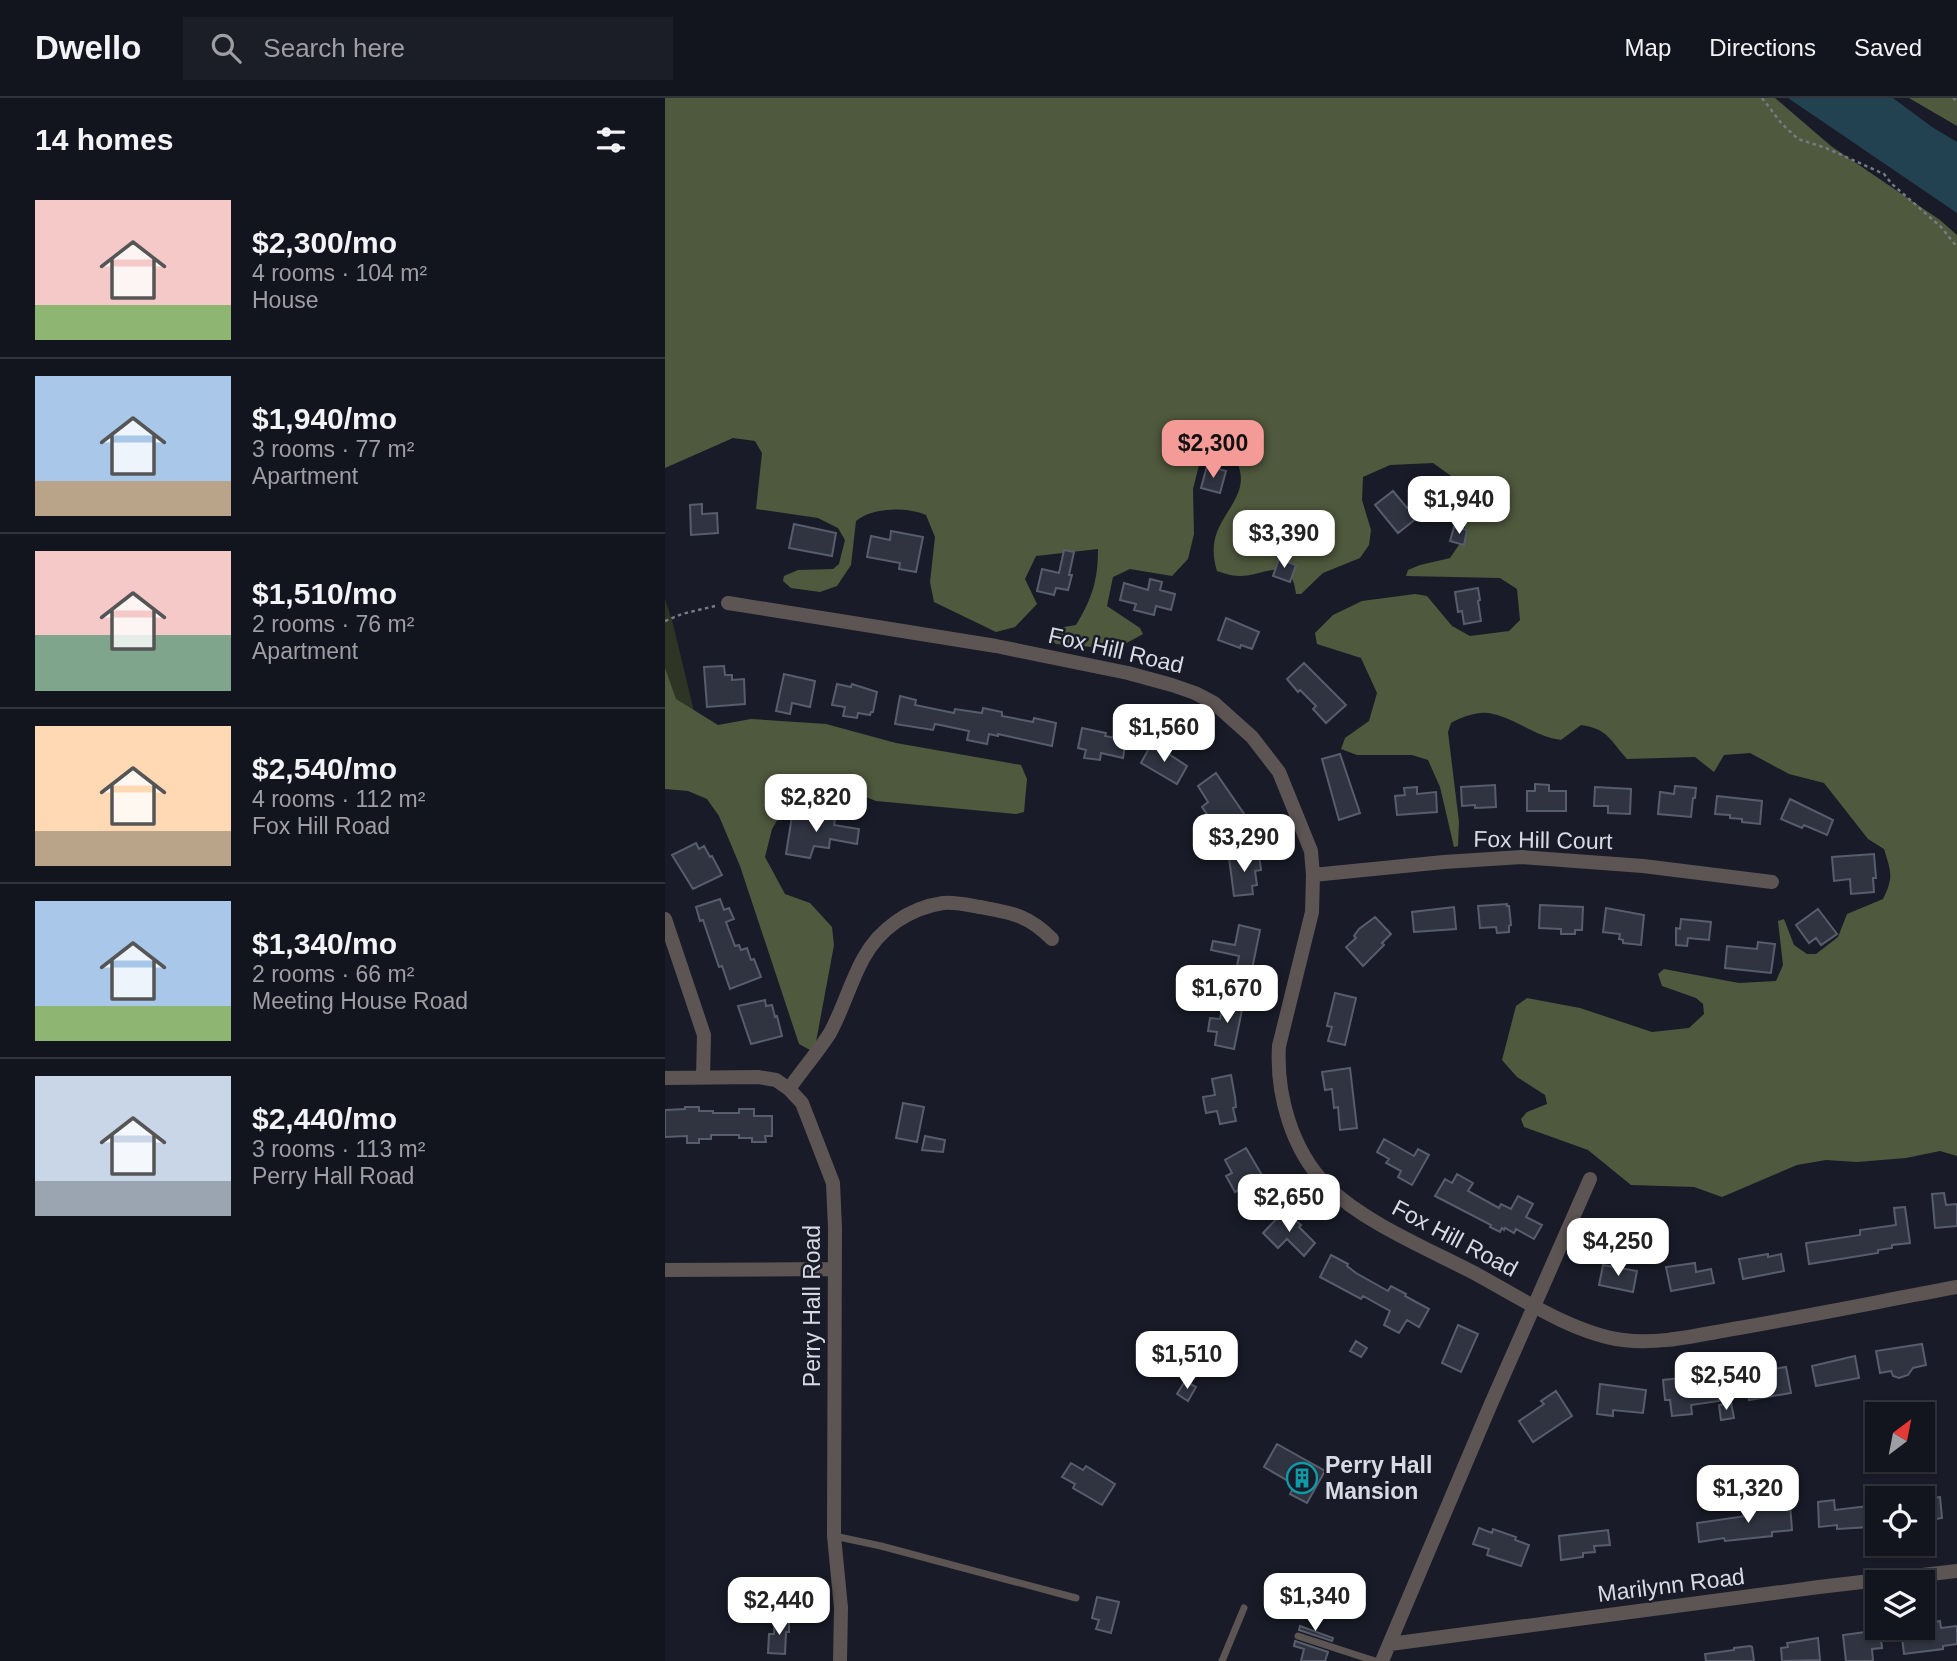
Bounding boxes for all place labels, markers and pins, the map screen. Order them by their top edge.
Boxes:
pin: $2,300 [1156,420,1270,480]
pin: $1,940 [1402,476,1516,536]
pin: $3,390 [1227,510,1341,570]
pin: $1,560 [1107,704,1221,764]
pin: $2,820 [759,774,873,834]
pin: $3,290 [1187,814,1301,874]
pin: $1,670 [1170,965,1284,1025]
pin: $2,650 [1232,1174,1346,1234]
pin: $4,250 [1561,1218,1675,1278]
pin: $1,510 [1130,1332,1244,1391]
pin: $2,540 [1669,1352,1783,1412]
place label: Perry Hall Mansion [1325,1452,1432,1504]
building icon: Perry Hall Mansion [1285,1461,1319,1495]
pin: $1,320 [1691,1466,1805,1525]
pin: $1,340 [1258,1574,1372,1633]
pin: $2,440 [722,1578,836,1637]

